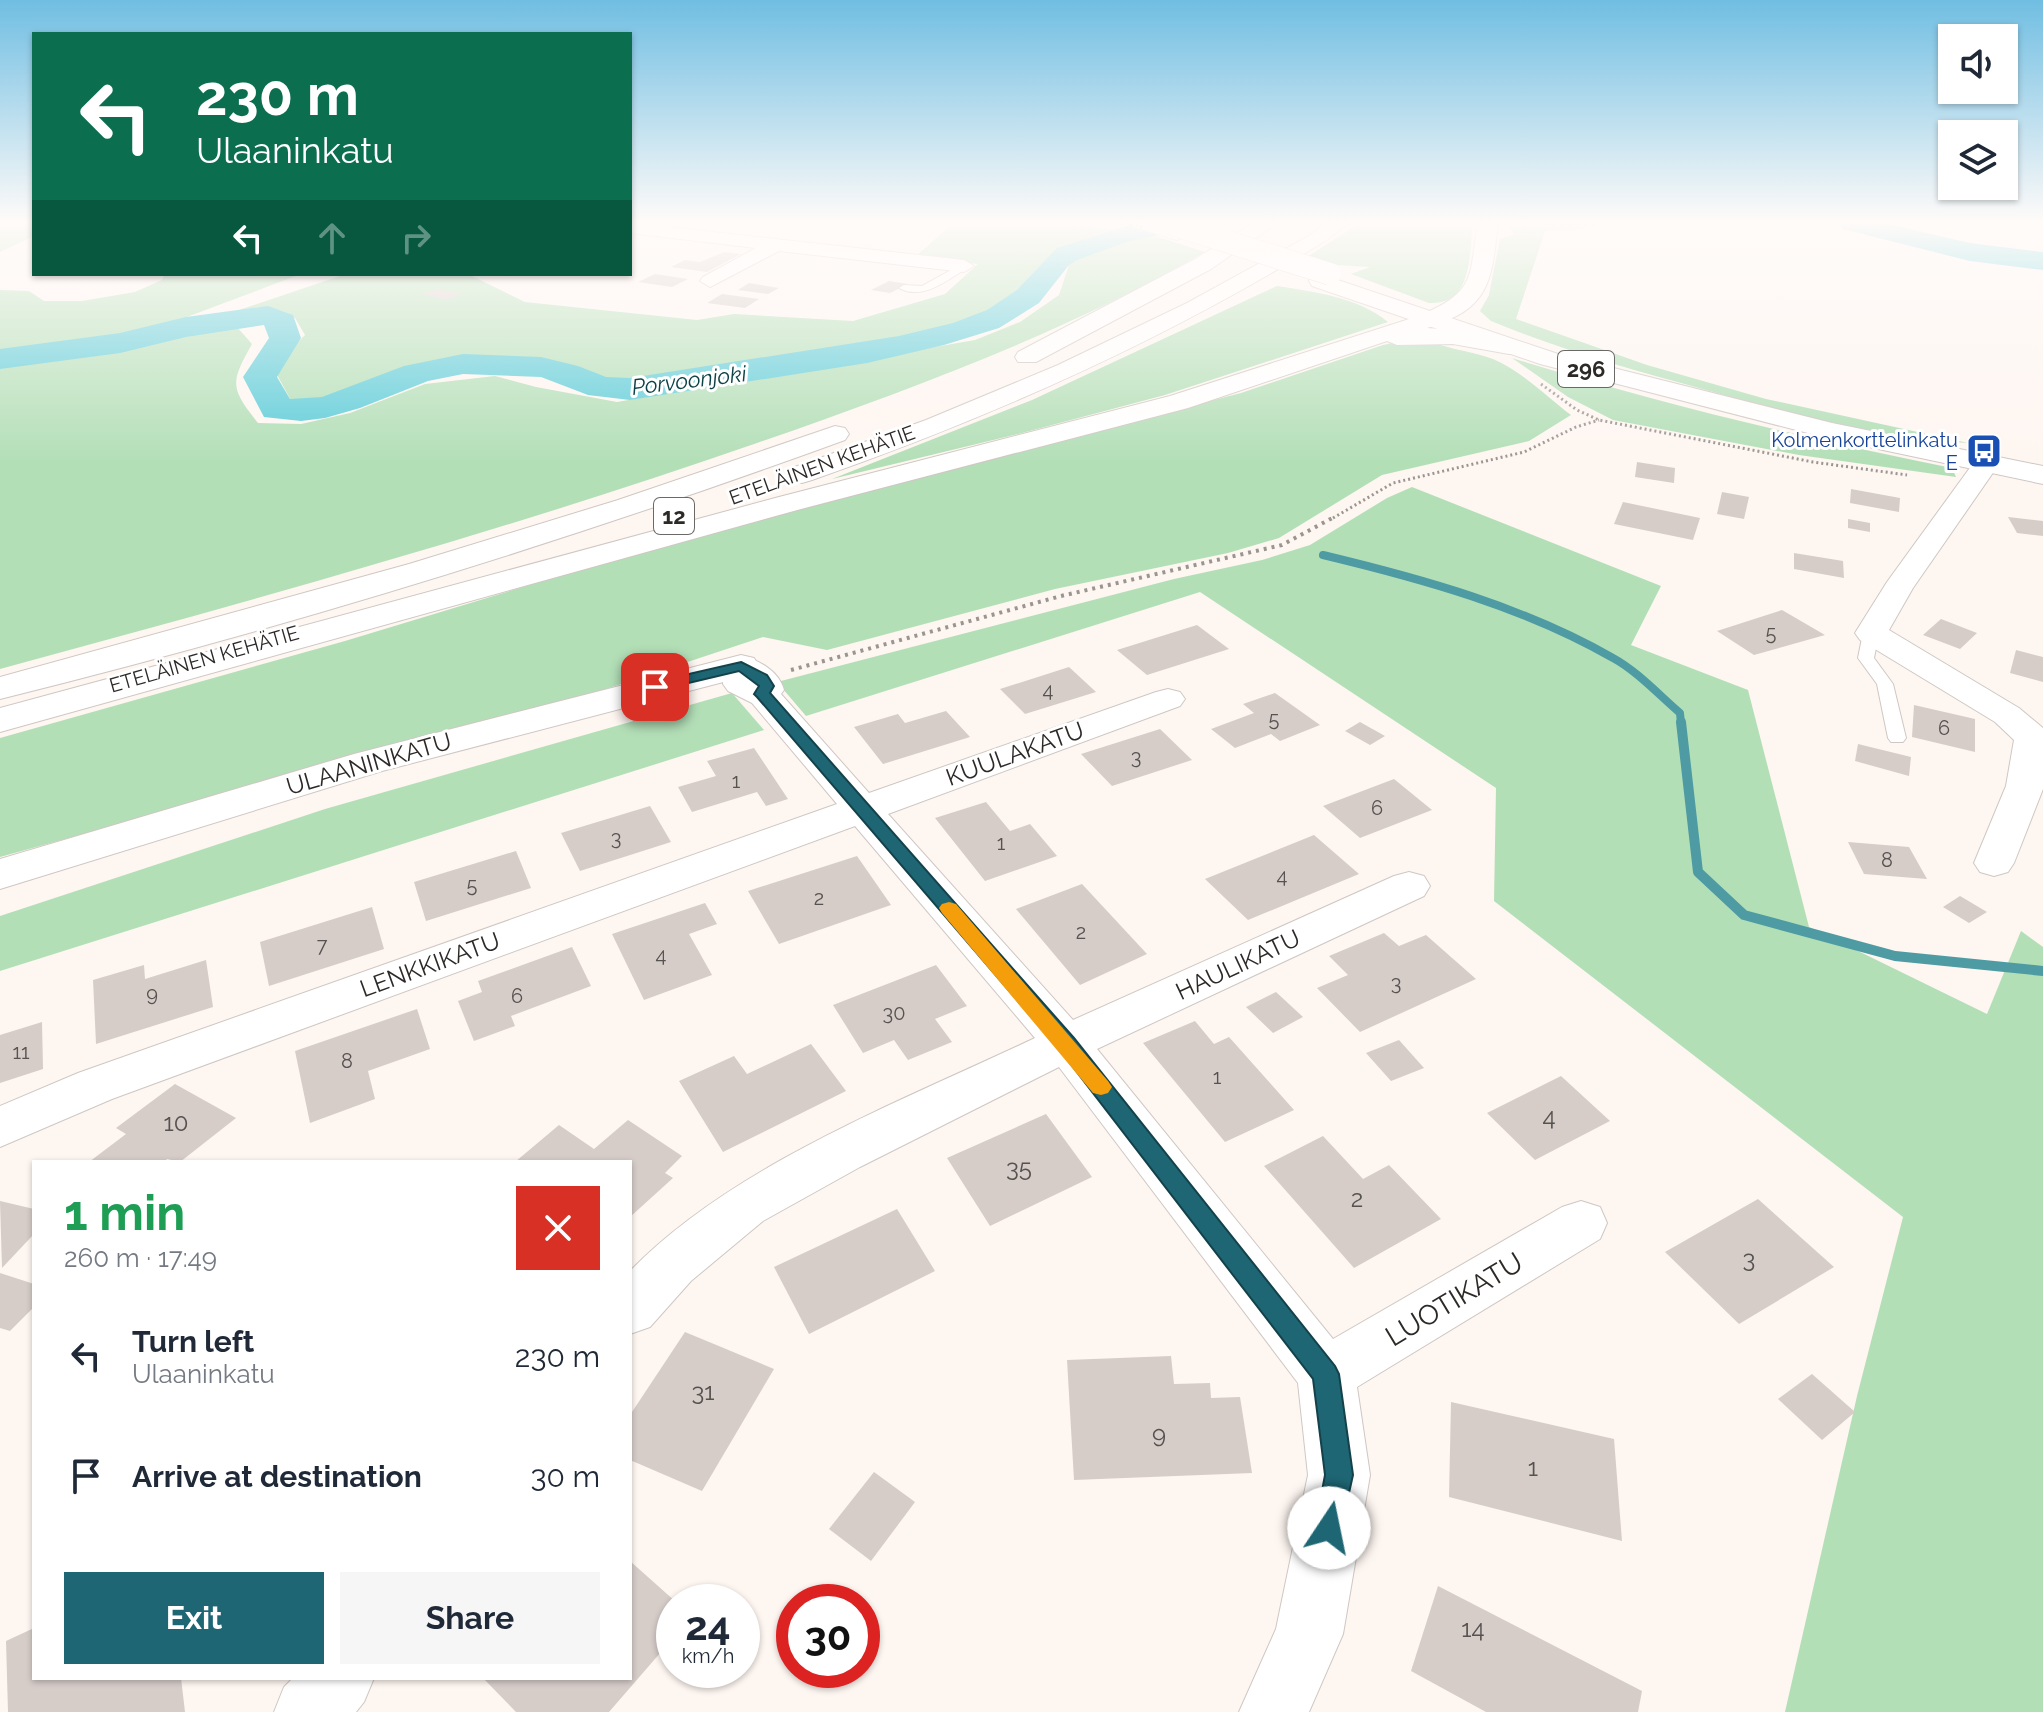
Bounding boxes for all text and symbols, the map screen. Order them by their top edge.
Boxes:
map controls [1938,24,2018,200]
button: sound [1938,24,2018,104]
text: 230 m [196,62,359,128]
icon: left [64,64,168,168]
button: layers [1938,120,2018,200]
text: Ulaaninkatu [196,129,394,171]
icon: left [226,216,270,260]
icon: ahead [310,216,354,260]
icon: right [394,216,438,260]
road number: 296 [1558,351,1614,387]
water label: Porvoonjoki [630,360,749,400]
street label: ETELÄINEN KEHÄTIE [726,420,918,510]
place label: Kolmenkorttelinkatu E [1771,428,1958,475]
bus stop icon: Kolmenkorttelinkatu E [1965,432,2003,470]
road number: 12 [654,498,694,534]
street label: ETELÄINEN KEHÄTIE [106,620,302,698]
house number: 5 [1766,621,1777,645]
pin [621,653,689,721]
icon: arrive [633,665,677,709]
house number: 4 [1043,678,1054,702]
house number: 5 [1269,707,1280,731]
street label: KUULAKATU [942,715,1088,792]
house number: 6 [1938,716,1950,740]
street label: ULAANINKATU [283,726,455,801]
house number: 3 [1131,745,1141,769]
house number: 1 [732,769,741,793]
house number: 6 [1371,796,1383,820]
house number: 3 [611,826,621,850]
house number: 1 [997,831,1006,855]
house number: 8 [1881,848,1893,872]
house number: 4 [1277,864,1288,888]
house number: 5 [467,873,478,897]
house number: 2 [814,886,824,910]
house number: 2 [1076,920,1086,944]
street label: HAULIKATU [1171,923,1305,1006]
street label: LENKKIKATU [356,926,504,1003]
house number: 7 [317,933,328,957]
house number: 4 [656,943,667,967]
house number: 3 [1391,971,1401,995]
house number: 9 [146,982,158,1006]
house number: 6 [511,984,523,1008]
house number: 30 [883,1001,905,1025]
house number: 11 [12,1040,30,1064]
house number: 8 [341,1049,353,1073]
house number: 1 [1213,1065,1222,1089]
house number: 4 [1542,1102,1556,1131]
house number: 10 [164,1108,188,1137]
house number: 35 [1006,1153,1032,1182]
house number: 2 [1351,1184,1363,1213]
text: 1 min [64,1185,185,1241]
button: close [516,1186,600,1270]
text: 260 m · 17:49 [64,1243,217,1273]
house number: 3 [1743,1244,1755,1273]
street label: LUOTIKATU [1380,1246,1529,1353]
text: Turn left [132,1324,254,1359]
icon: left [64,1334,108,1378]
text: 230 m [515,1339,600,1374]
text: Ulaaninkatu [132,1359,275,1389]
house number: 31 [691,1377,715,1406]
house number: 9 [1152,1420,1166,1449]
house number: 1 [1528,1453,1538,1482]
icon: arrive [64,1454,108,1498]
text: Arrive at destination [132,1459,422,1494]
text: 30 m [530,1459,600,1494]
position arrow [1287,1486,1371,1570]
button: Exit [64,1572,324,1664]
button: Share [340,1572,600,1664]
speed limit sign: 30 [776,1584,880,1688]
text: 24 [685,1602,731,1649]
house number: 14 [1461,1614,1485,1643]
text: km/h [682,1644,734,1668]

